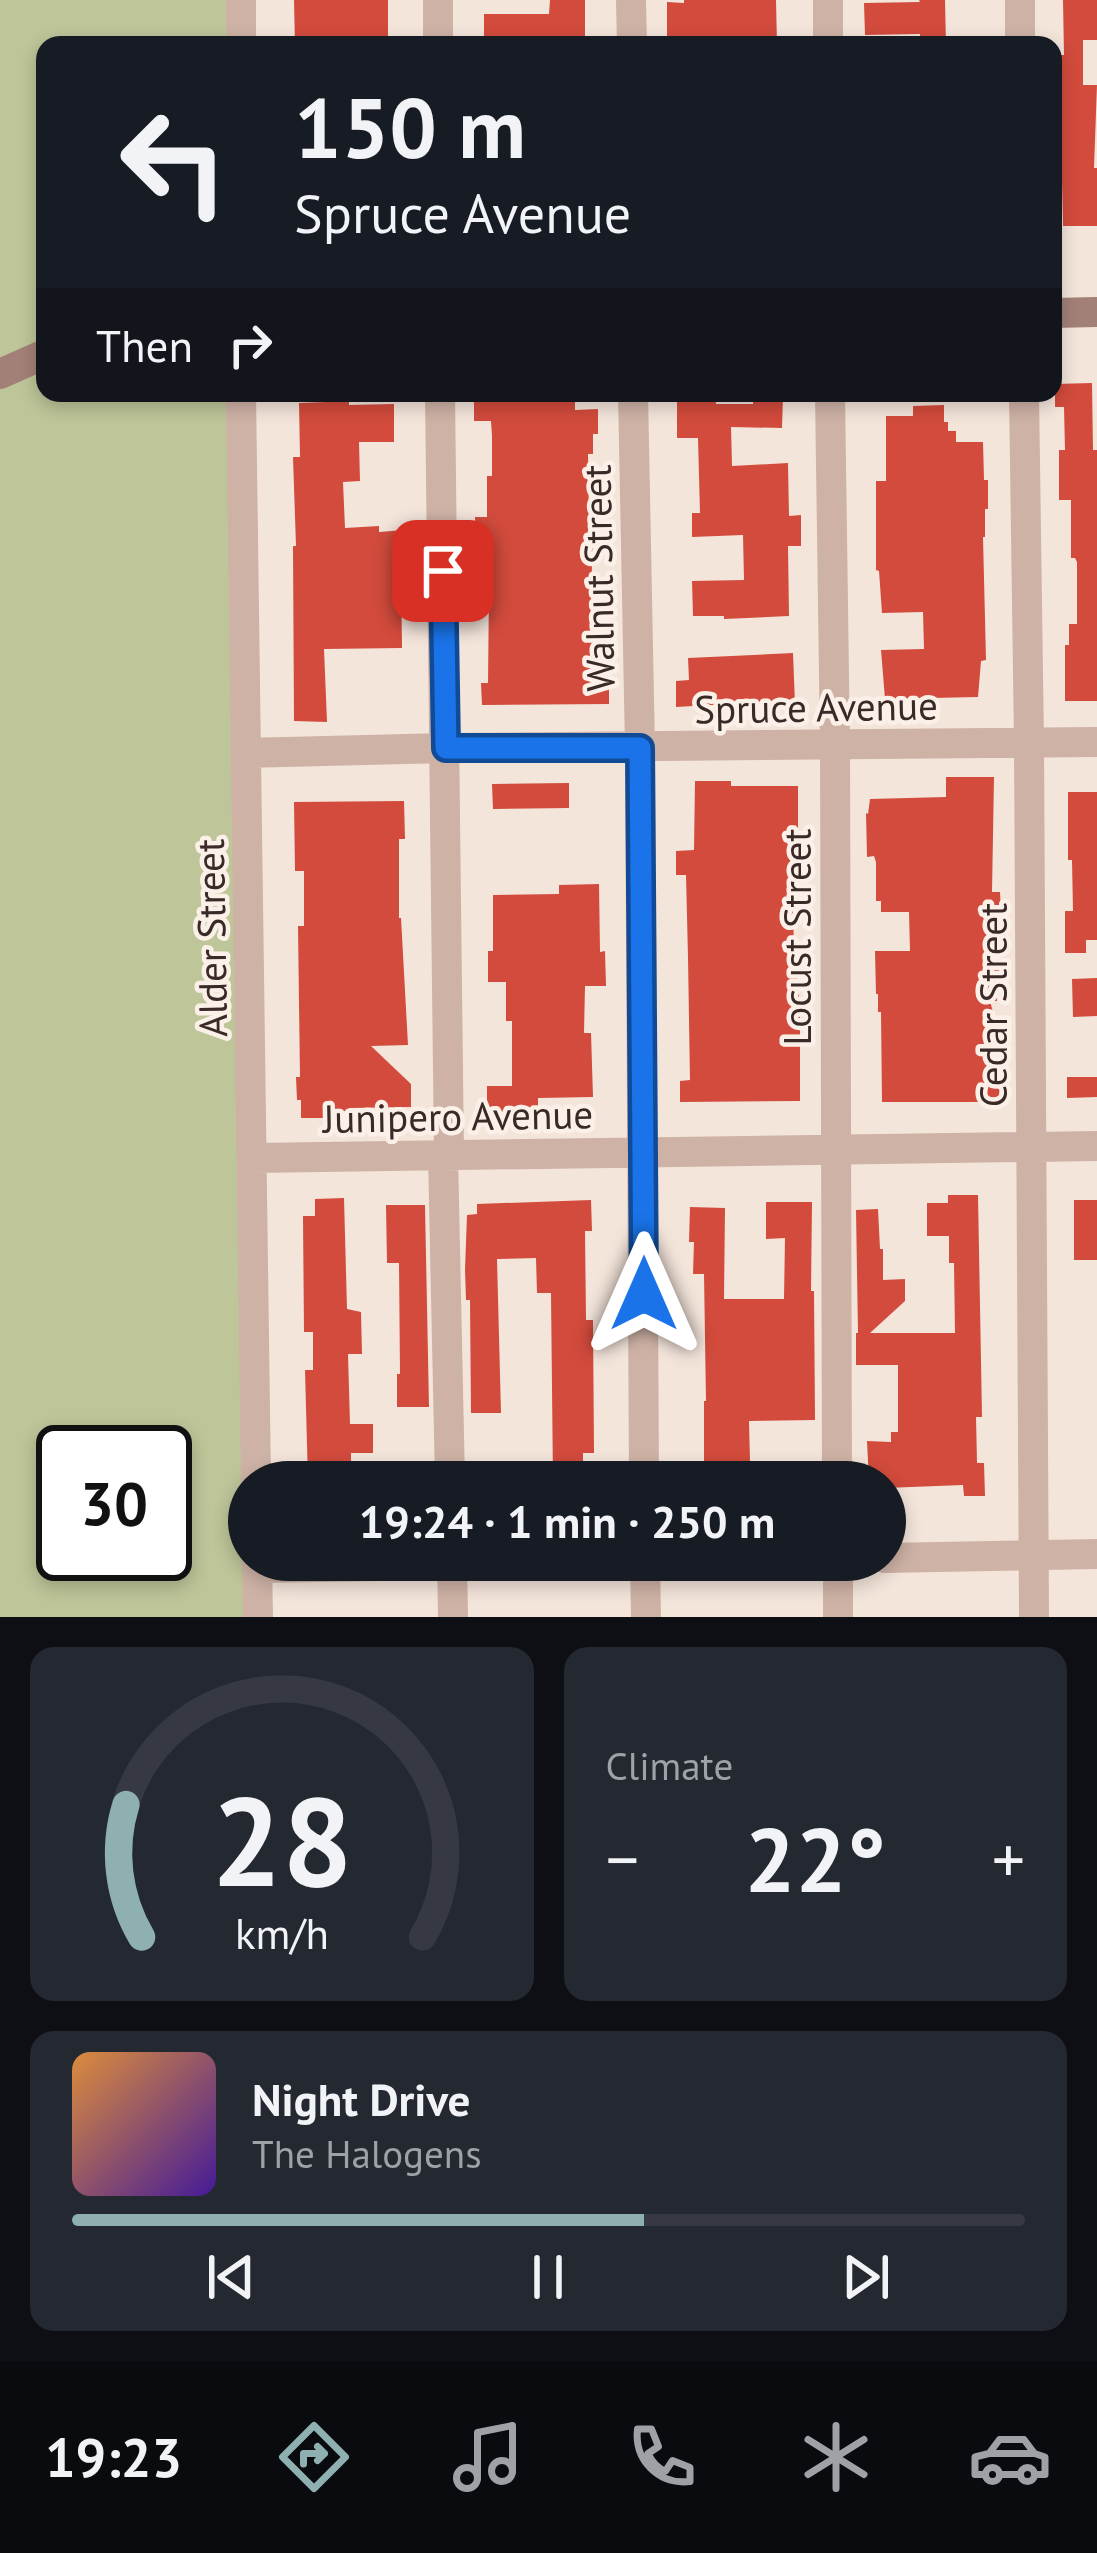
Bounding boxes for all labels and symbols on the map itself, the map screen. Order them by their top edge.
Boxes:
street label: Walnut Street [571,464,625,692]
pin [392,520,494,622]
street label: Spruce Avenue [694,679,938,735]
street label: Locust Street [771,828,822,1046]
street label: Alder Street [184,838,238,1038]
street label: Cedar Street [967,903,1018,1107]
street label: Junipero Avenue [320,1088,594,1144]
position arrow [581,1231,707,1357]
speed limit sign: 30 [36,1425,192,1581]

